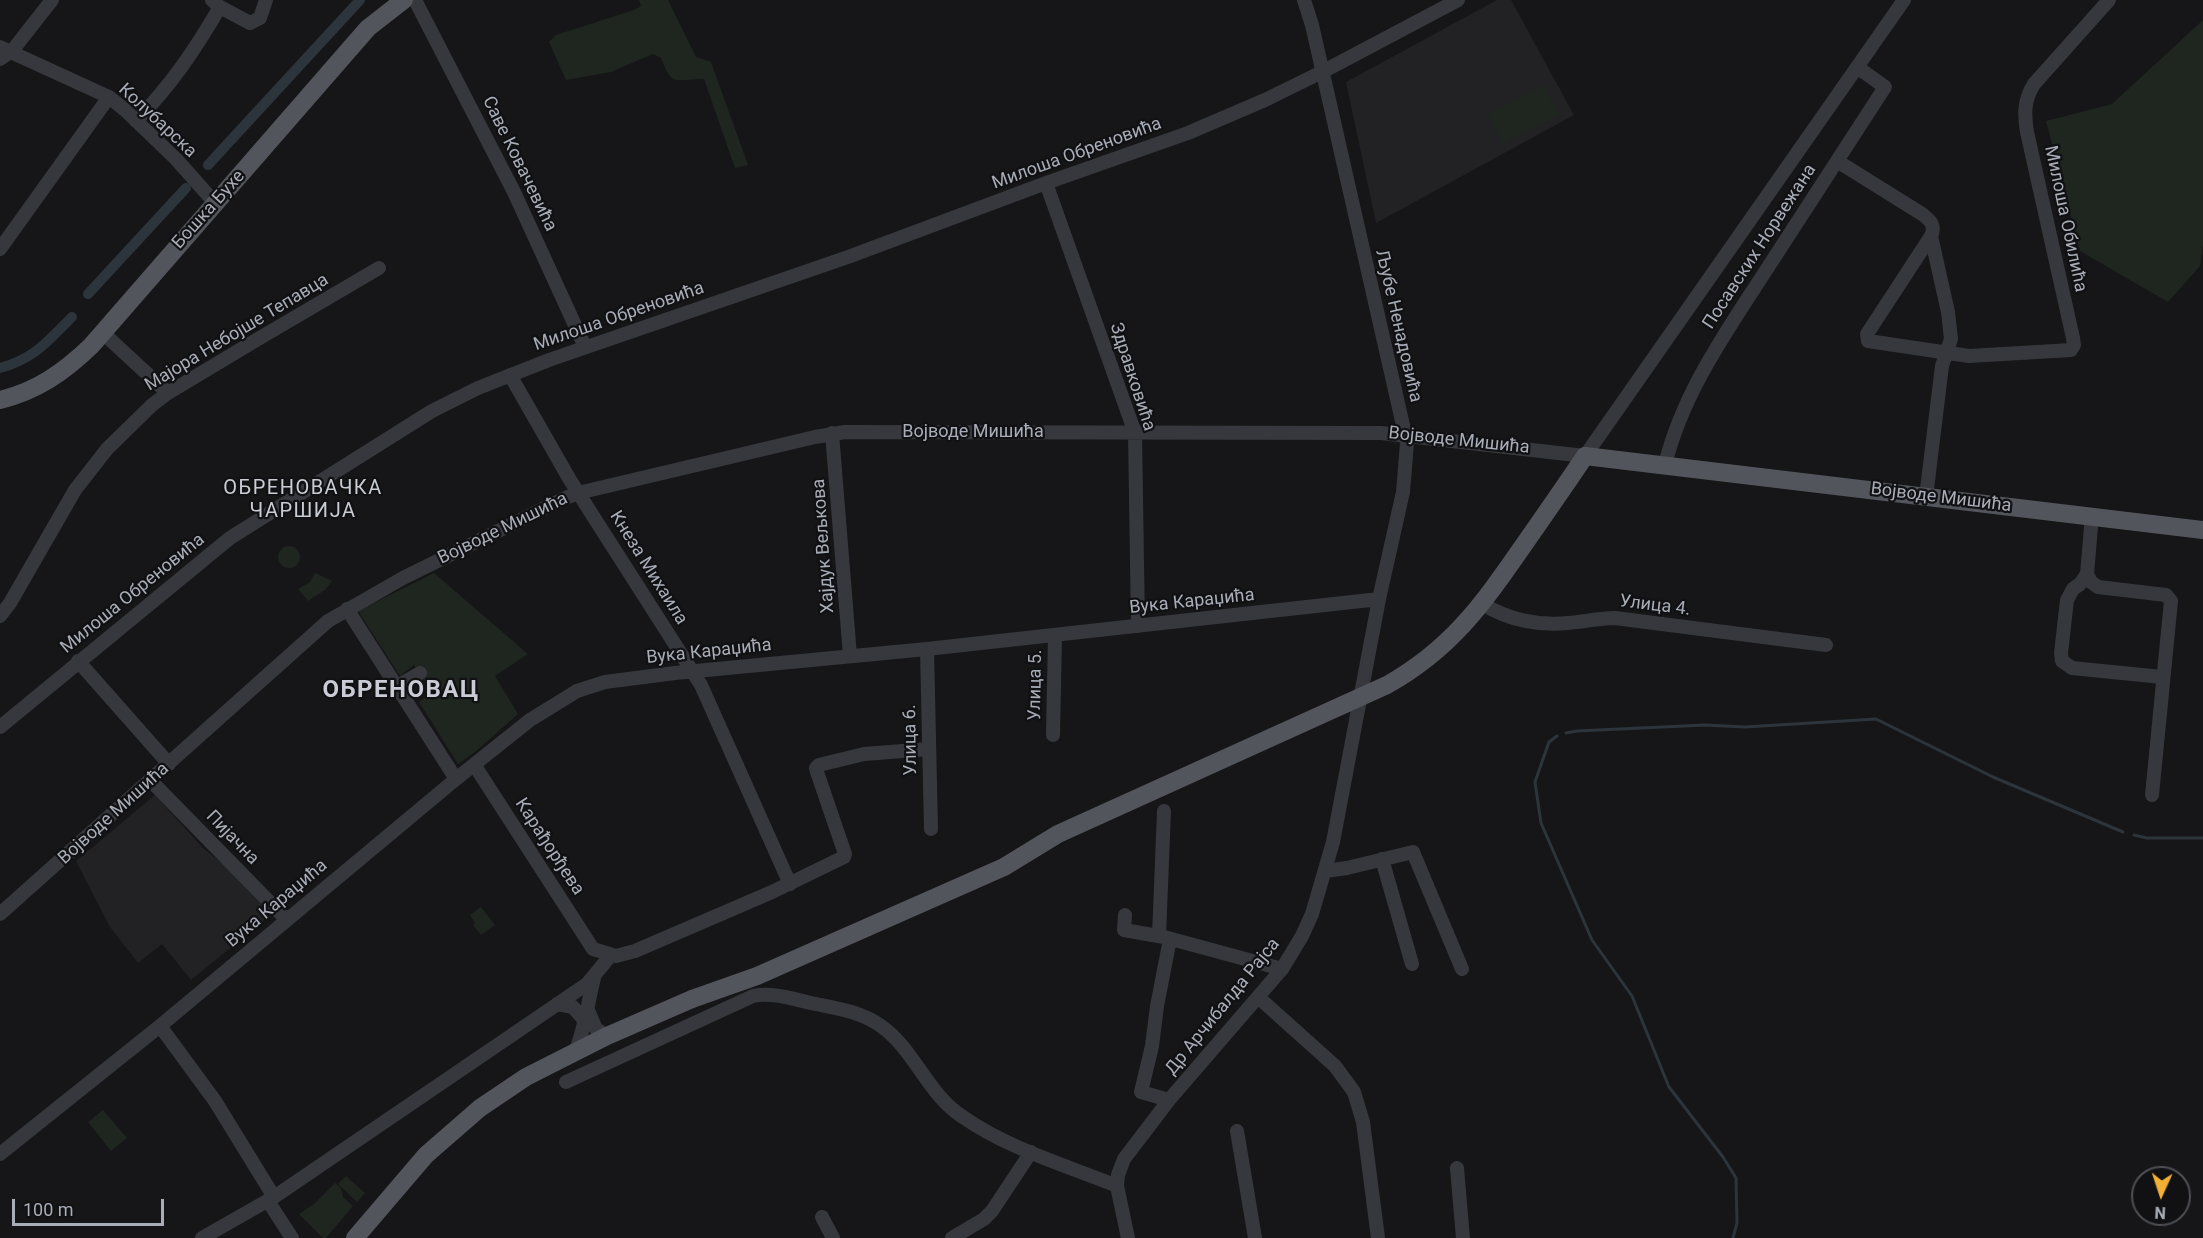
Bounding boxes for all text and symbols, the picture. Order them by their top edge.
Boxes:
street label: Колубарска [113,79,201,163]
street label: Саве Ковачевића [477,93,561,235]
street label: Милоша Обреновића [989,113,1165,195]
street label: Милоша Обилића [2039,144,2091,294]
street label: Посавских Норвежана [1699,160,1821,334]
street label: Бошка Бухе [168,166,250,254]
street label: Љубе Ненадовића [1370,248,1426,404]
street label: Мајора Небојше Тепавца [141,270,333,396]
street label: Милоша Обреновића [531,278,707,356]
street label: Здравковића [1104,320,1160,434]
street label: Војводе Мишића [902,421,1044,443]
street label: Војводе Мишића [1387,423,1531,459]
district label: ОБРЕНОВАЧКА ЧАРШИЈА [223,477,383,524]
street label: Хајдук Вељкова [809,478,839,614]
street label: Војводе Мишића [1869,479,2013,517]
street label: Војводе Мишића [435,488,571,570]
street label: Кнеза Михаила [604,507,692,629]
street label: Милоша Обреновића [57,529,209,659]
street label: Вука Караџића [1128,585,1256,619]
street label: Улица 4. [1618,591,1692,621]
street label: Вука Караџића [645,635,773,669]
street label: Улица 5. [1025,649,1047,721]
district label: ОБРЕНОВАЦ [322,677,480,705]
street label: Улица 6. [900,704,922,776]
street label: Војводе Мишића [54,759,174,869]
street label: Карађорђева [510,795,588,899]
street label: Пијачна [201,806,263,870]
street label: Вука Караџића [222,855,332,953]
street label: Др Арчибалда Рајса [1161,934,1285,1080]
north arrow [2131,1166,2191,1226]
scale bar [15,1187,166,1225]
text: 100 m [23,1199,74,1220]
text: N [2154,1203,2166,1222]

